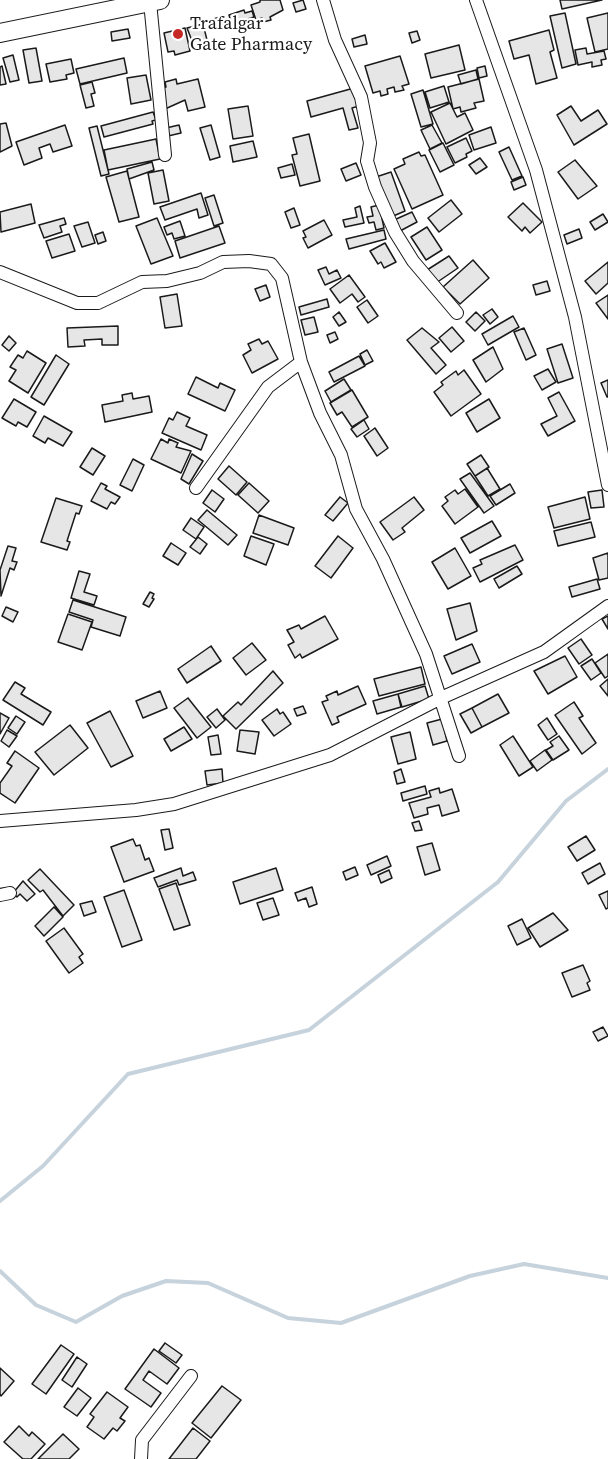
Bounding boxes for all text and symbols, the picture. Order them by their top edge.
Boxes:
place label: Trafalgar Gate Pharmacy [190,13,312,56]
marker: Trafalgar Gate Pharmacy [171,27,185,41]

